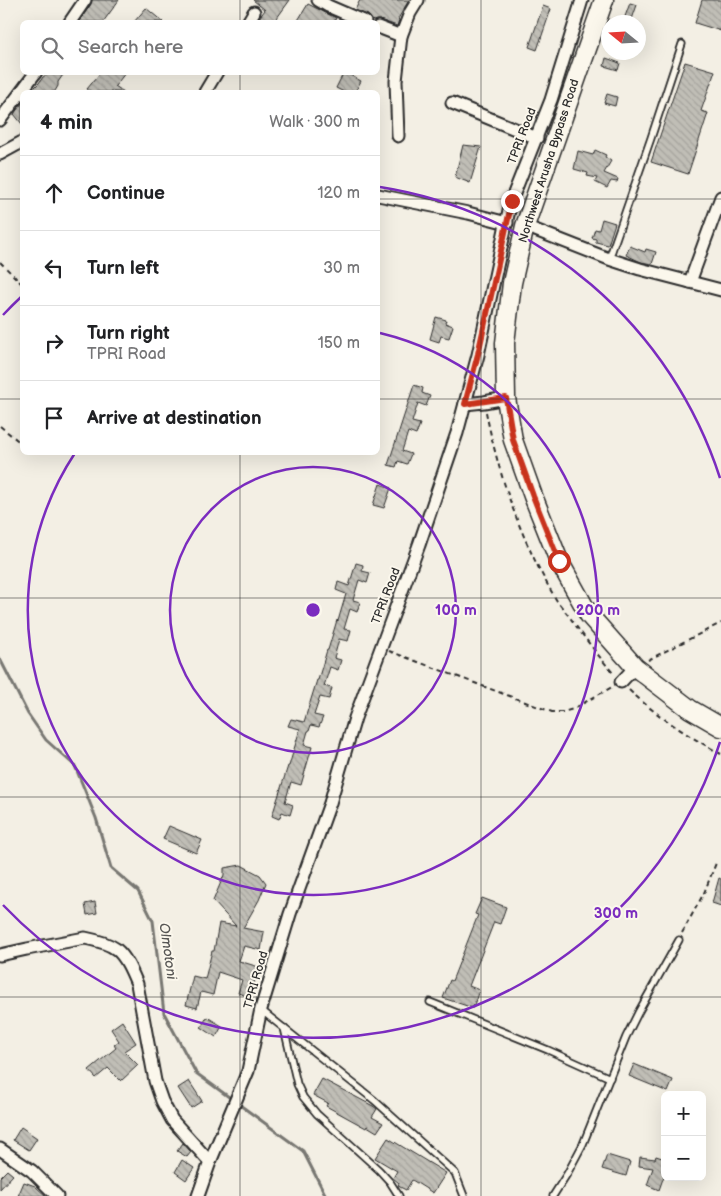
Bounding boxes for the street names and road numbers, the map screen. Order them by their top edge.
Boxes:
street label: Northwest Arusha Bypass Road [515,77,583,245]
street label: TPRI Road [504,106,540,166]
street label: TPRI Road [368,566,404,626]
street label: TPRI Road [241,949,271,1011]

